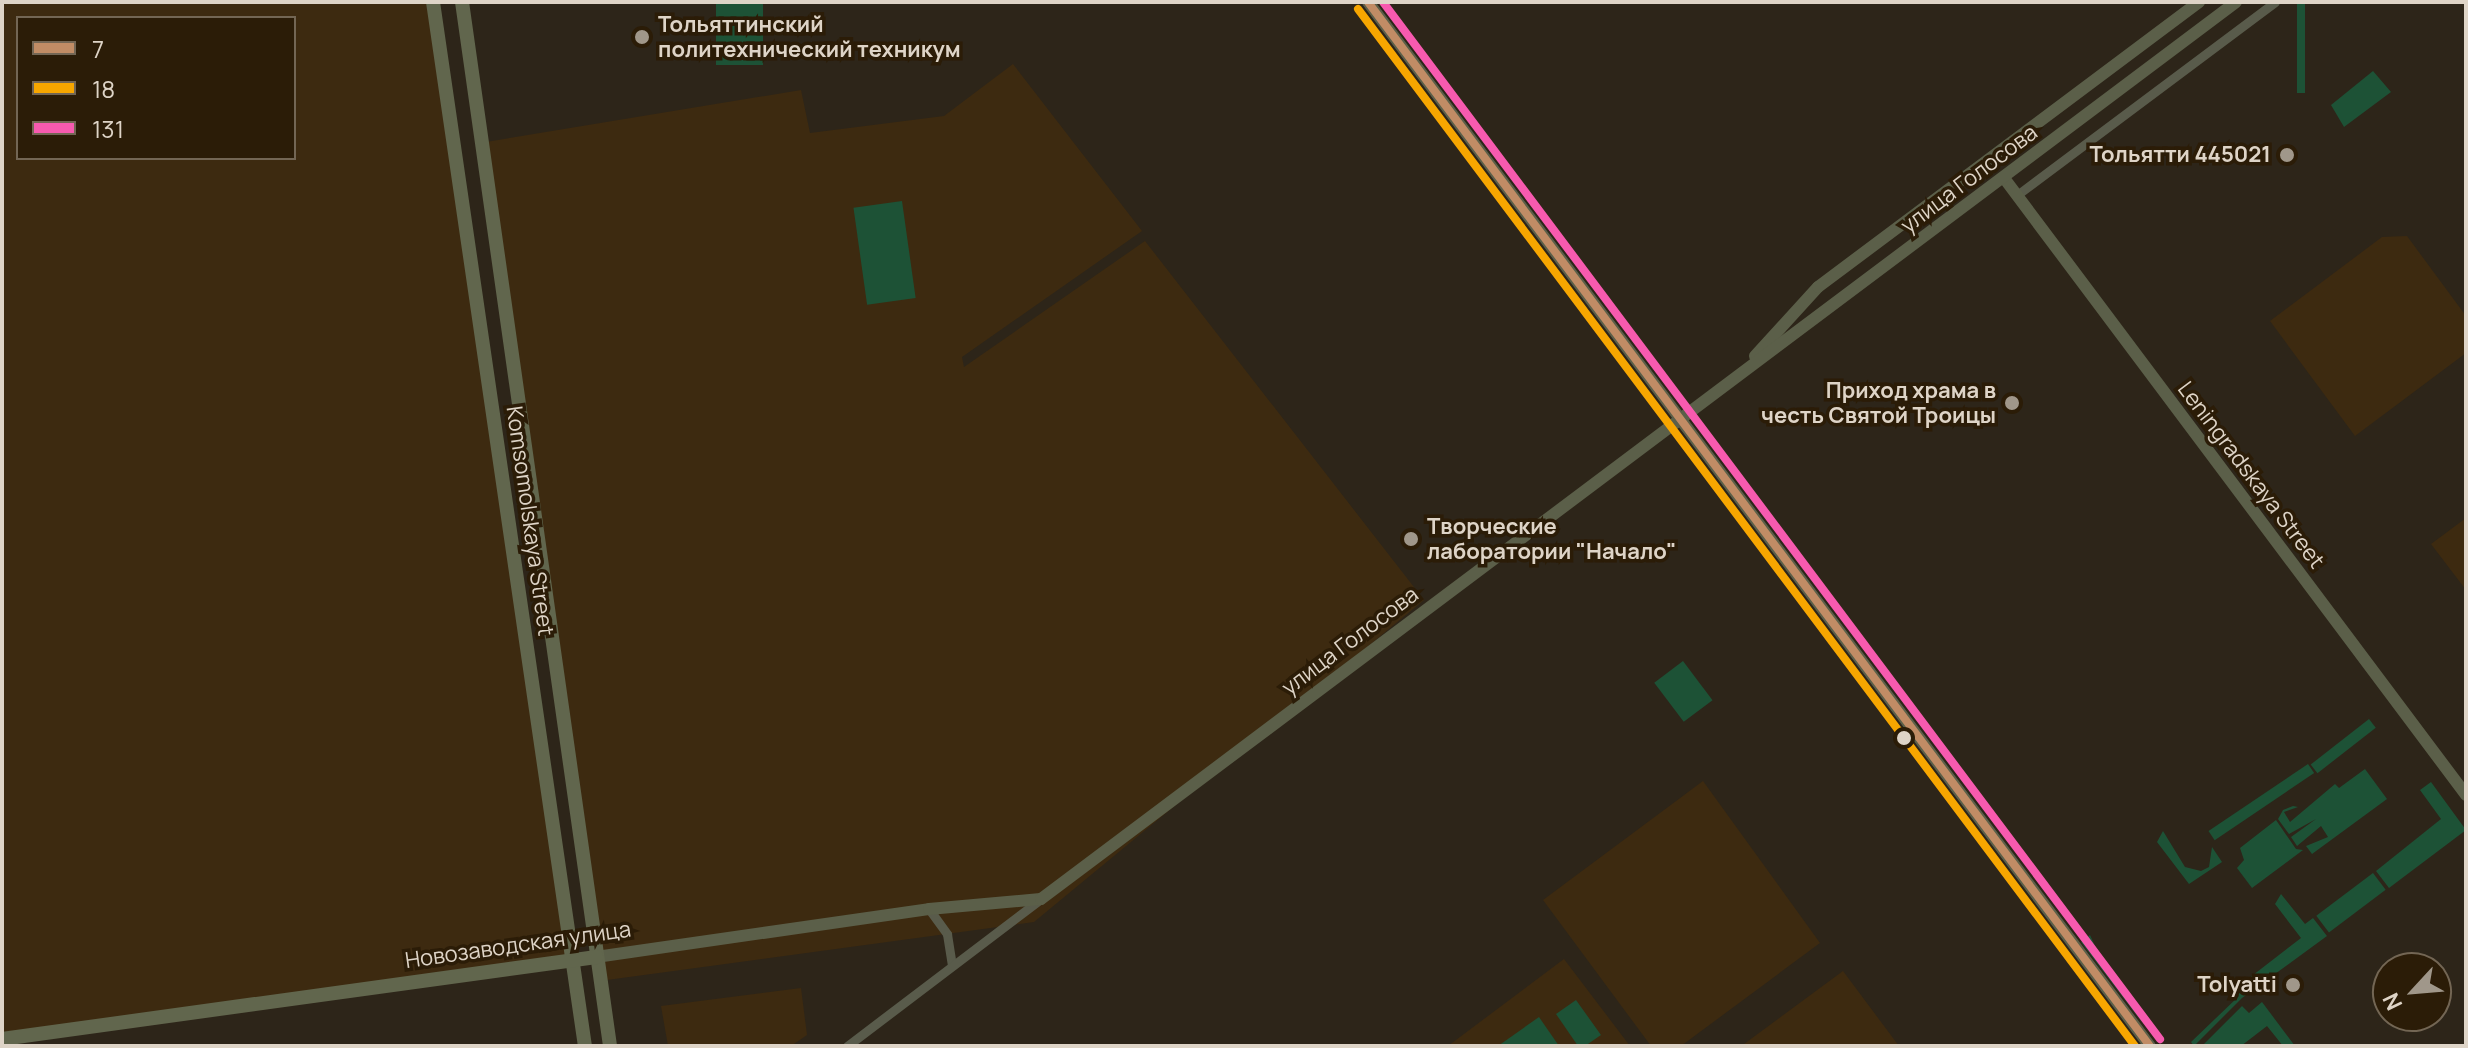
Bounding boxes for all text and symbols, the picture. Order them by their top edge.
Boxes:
place label: Тольяттинский политехнический техникум [658,11,961,62]
legend [16,16,296,160]
marker: Тольяттинский политехнический техникум [633,28,651,46]
text: 7 [92,32,104,65]
text: 18 [92,72,115,105]
text: 131 [92,112,124,145]
street label: улица Голосова [1896,119,2042,239]
place label: Тольятти 445021 [2089,142,2271,168]
marker: Тольятти 445021 [2278,146,2296,164]
street label: Leningradskaya Street [2172,376,2330,574]
place label: Приход храма в честь Святой Троицы [1761,377,1996,428]
marker: Приход храма в честь Святой Троицы [2003,394,2021,412]
street label: Komsomolskaya Street [501,405,559,637]
place label: Творческие лаборатории "Начало" [1427,513,1676,564]
marker: Творческие лаборатории "Начало" [1402,530,1420,548]
street label: улица Голосова [1277,581,1423,701]
unlabelled marker [1896,730,1912,746]
street label: Новозаводская улица [403,916,633,974]
north arrow [2372,952,2452,1032]
place label: Tolyatti [2197,972,2277,998]
marker: Tolyatti [2284,976,2302,994]
text: N [2375,988,2409,1015]

